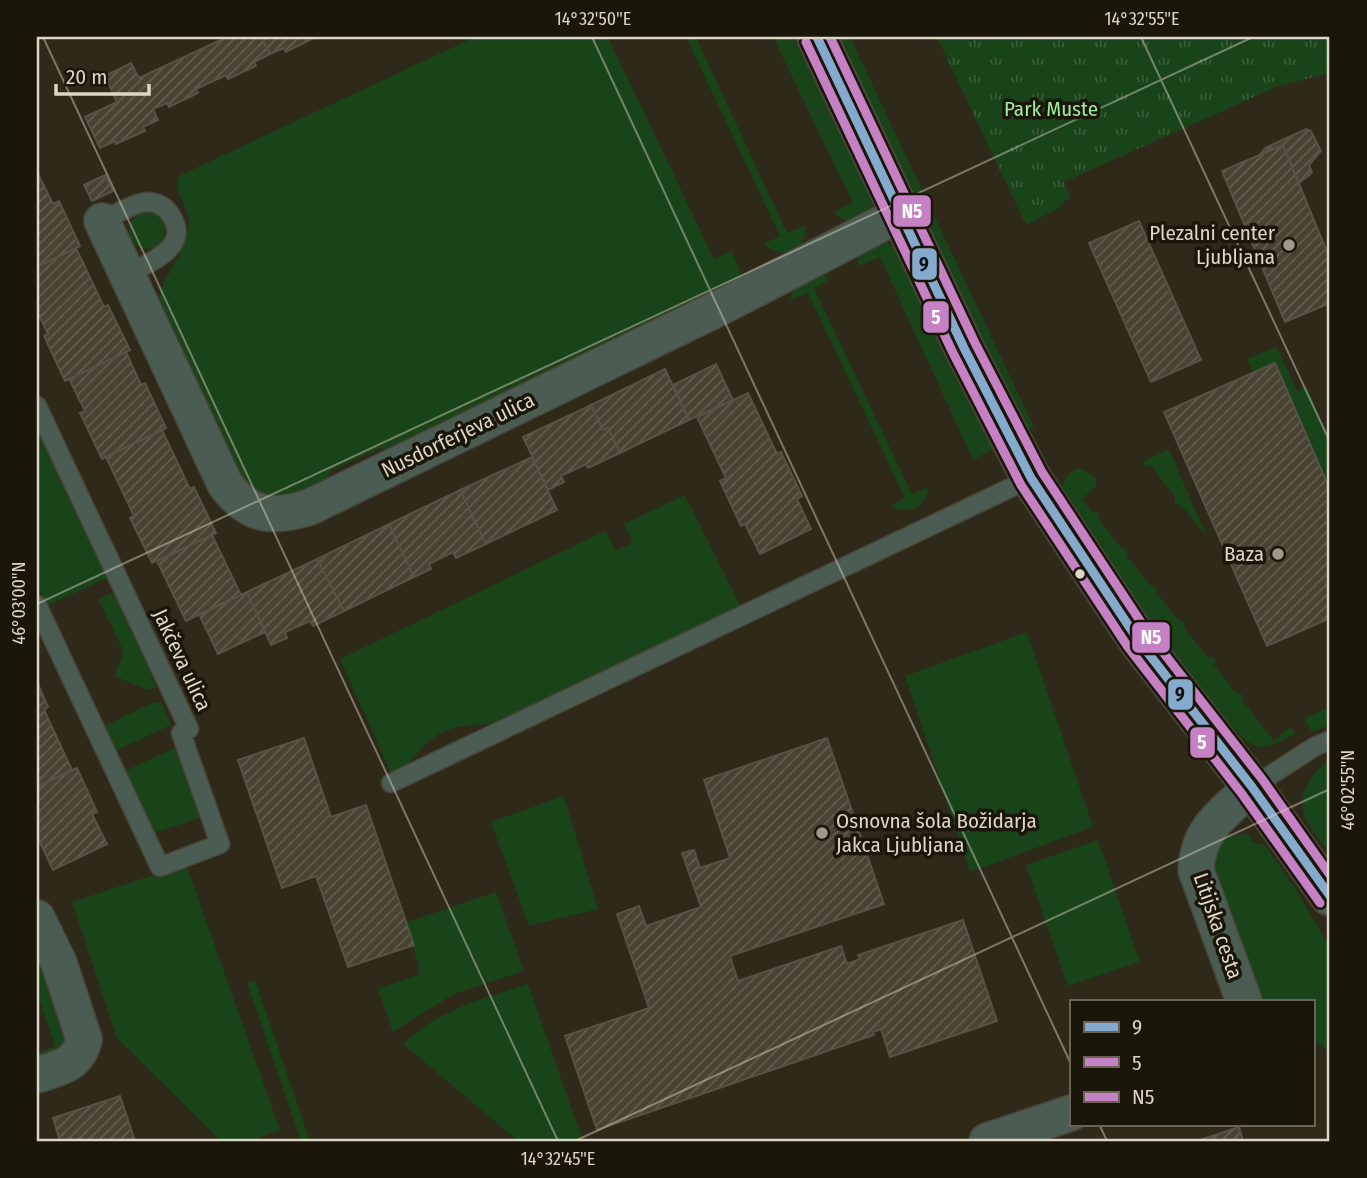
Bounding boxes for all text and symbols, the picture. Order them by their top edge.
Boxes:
text: 14°32'50"E [555,8,631,30]
text: 14°32'55"E [1105,8,1179,30]
scale bar [56,52,149,96]
text: 20 m [66,64,107,90]
park label: Park Muste [1004,96,1098,122]
line badge: N5 [892,194,932,228]
text: N5 [902,200,922,223]
place label: Plezalni center Ljubljana [1149,220,1276,270]
marker: Plezalni center Ljubljana [1281,237,1297,253]
line badge: 9 [911,247,938,281]
text: 9 [919,253,929,276]
line badge: 5 [922,300,950,334]
text: 5 [931,306,941,329]
street label: Nusdorferjeva ulica [377,387,539,483]
place label: Baza [1224,541,1264,567]
marker: Baza [1270,546,1286,562]
text: 46°03'00"N [8,562,30,644]
unlabelled marker [1073,567,1087,581]
street label: Jakčeva ulica [147,605,217,715]
line badge: N5 [1131,621,1171,654]
text: N5 [1141,626,1161,649]
line badge: 9 [1167,678,1194,711]
text: 9 [1175,683,1185,706]
line badge: 5 [1189,726,1216,759]
text: 5 [1197,731,1207,754]
text: 46°02'55"N [1337,750,1359,830]
place label: Osnovna šola Božidarja Jakca Ljubljana [836,808,1037,858]
marker: Osnovna šola Božidarja Jakca Ljubljana [814,825,830,841]
street label: Litijska cesta [1188,869,1248,983]
legend [1070,1000,1314,1126]
text: 9 [1132,1014,1142,1040]
text: 5 [1132,1050,1142,1076]
text: N5 [1132,1084,1154,1110]
text: 14°32'45"E [521,1148,595,1170]

